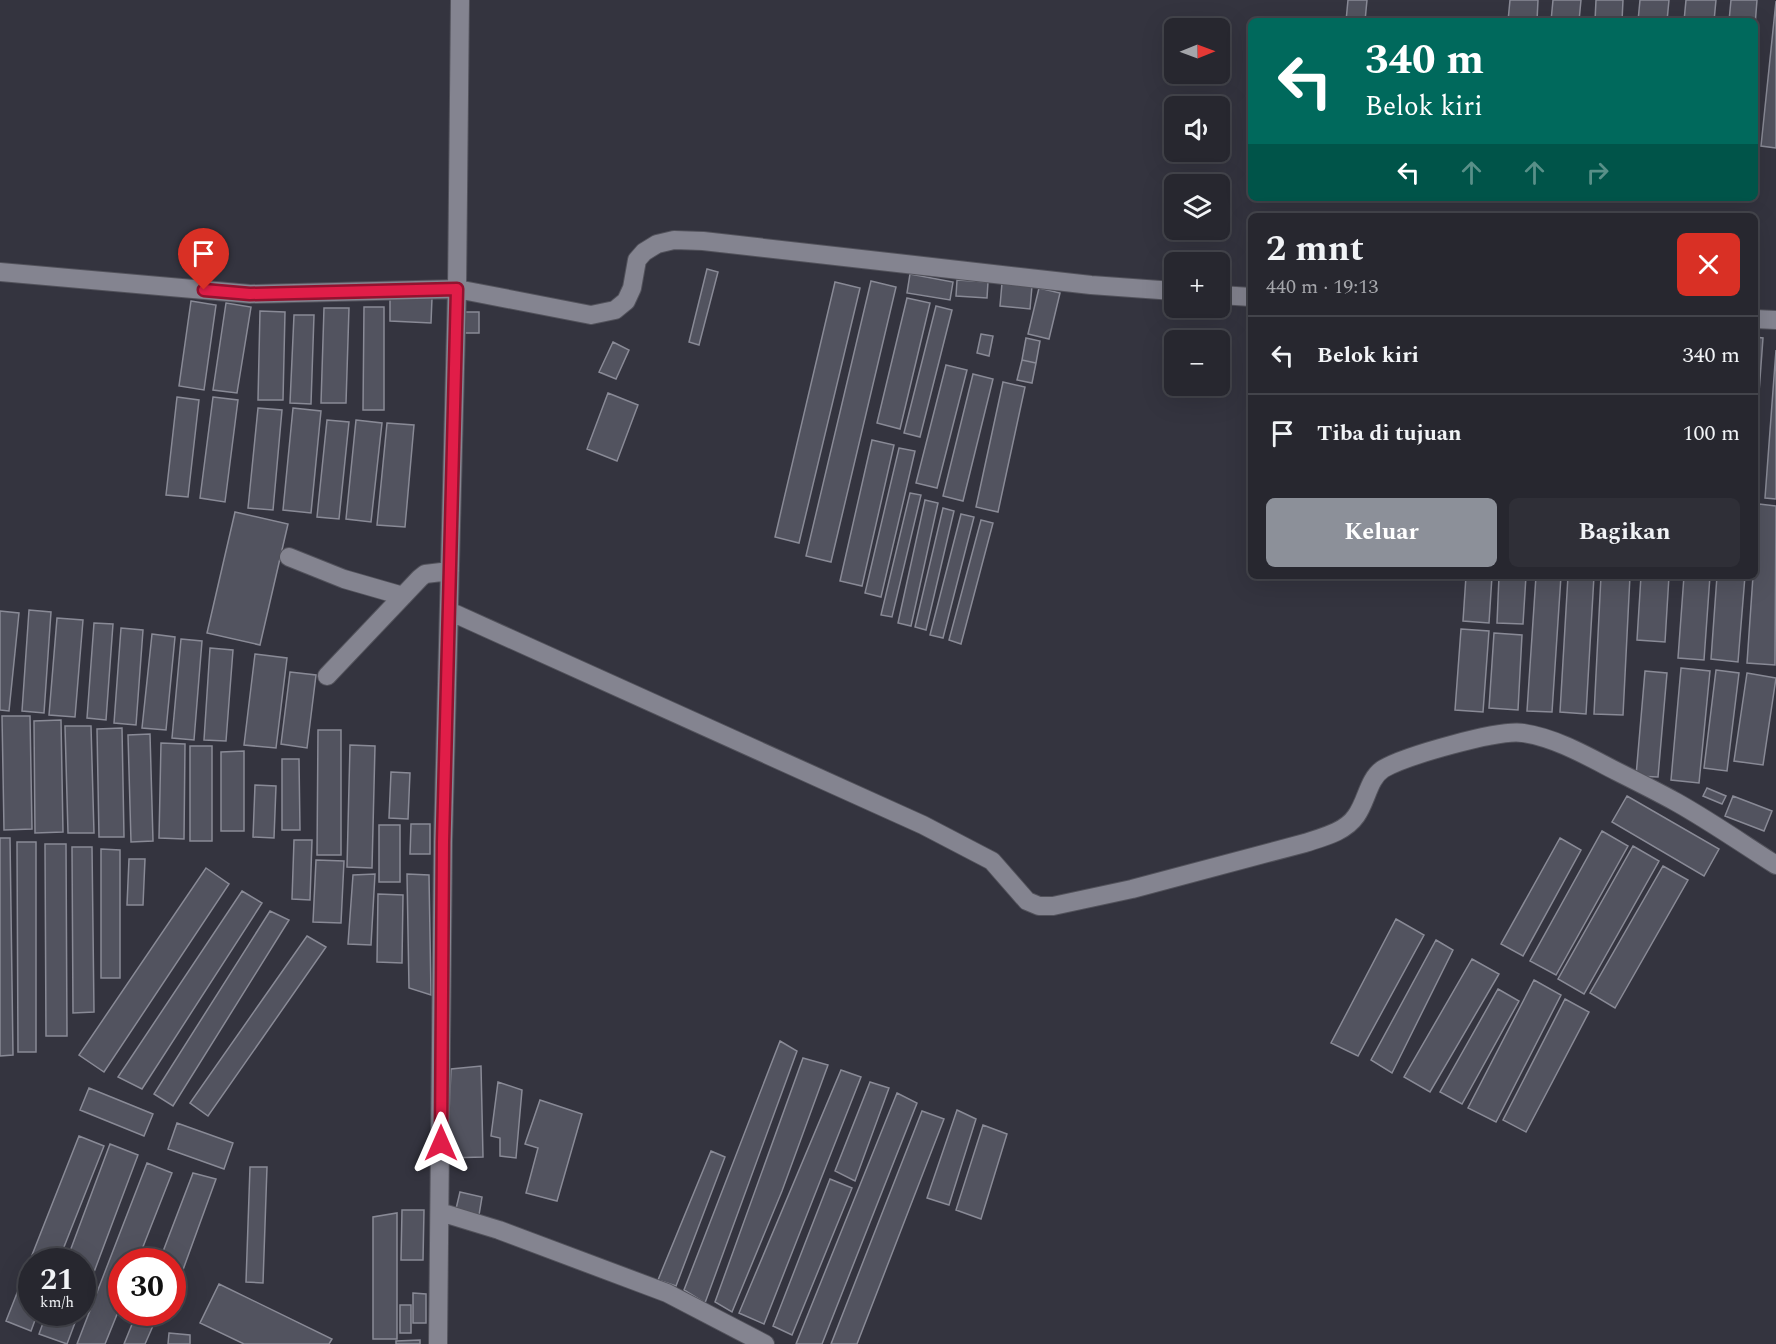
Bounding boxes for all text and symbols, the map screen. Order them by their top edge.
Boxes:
north arrow [1164,18,1230,84]
map controls [1164,18,1230,396]
text: 340 m [1365,29,1484,92]
icon: left [1266,42,1344,120]
text: Belok kiri [1365,86,1483,128]
button: sound [1164,96,1230,162]
icon: left [1392,156,1425,189]
icon: ahead [1455,156,1488,189]
icon: ahead [1518,156,1551,189]
icon: right [1581,156,1614,189]
button: layers [1164,174,1230,240]
text: 2 mnt [1266,222,1364,277]
pin [178,228,229,290]
button: close [1677,233,1740,296]
icon: arrive [187,237,220,270]
button: + [1164,252,1230,318]
text: 440 m · 19:13 [1266,272,1378,302]
button: − [1164,330,1230,396]
icon: left [1266,339,1299,372]
text: Belok kiri [1317,339,1419,372]
text: 340 m [1683,339,1740,372]
icon: arrive [1266,417,1299,450]
text: Tiba di tujuan [1317,417,1462,450]
text: 100 m [1683,417,1740,450]
button: Keluar [1266,498,1497,567]
button: Bagikan [1509,498,1740,567]
position arrow [409,1111,473,1175]
speed limit sign: 30 [108,1248,186,1326]
text: 21 [40,1257,74,1303]
text: km/h [40,1291,74,1314]

